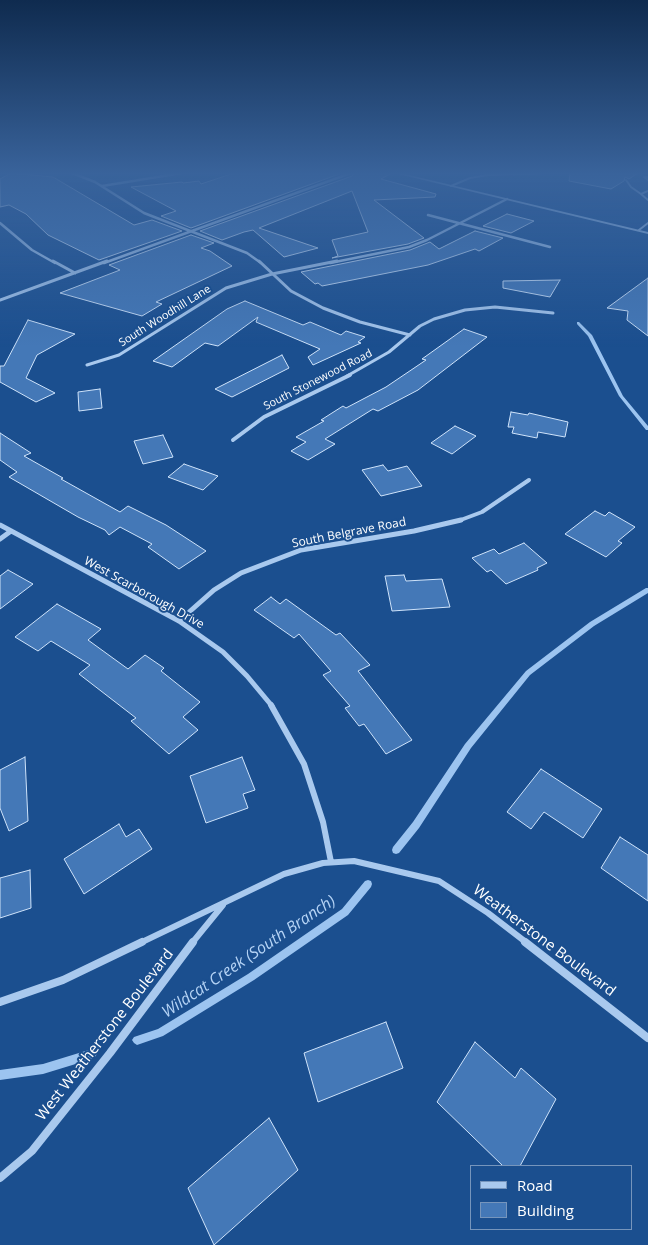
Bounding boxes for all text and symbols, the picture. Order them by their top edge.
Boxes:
street label: South Woodhill Lane [117,282,213,350]
street label: South Stonewood Road [262,347,374,413]
street label: South Belgrave Road [291,515,407,551]
street label: West Scarborough Drive [81,554,207,632]
street label: Weatherstone Boulevard [469,881,619,1001]
water label: Wildcat Creek (South Branch) [159,892,339,1022]
street label: West Weatherstone Boulevard [32,946,178,1124]
legend [470,1165,633,1230]
text: Road [517,1175,553,1195]
text: Building [517,1200,574,1220]

